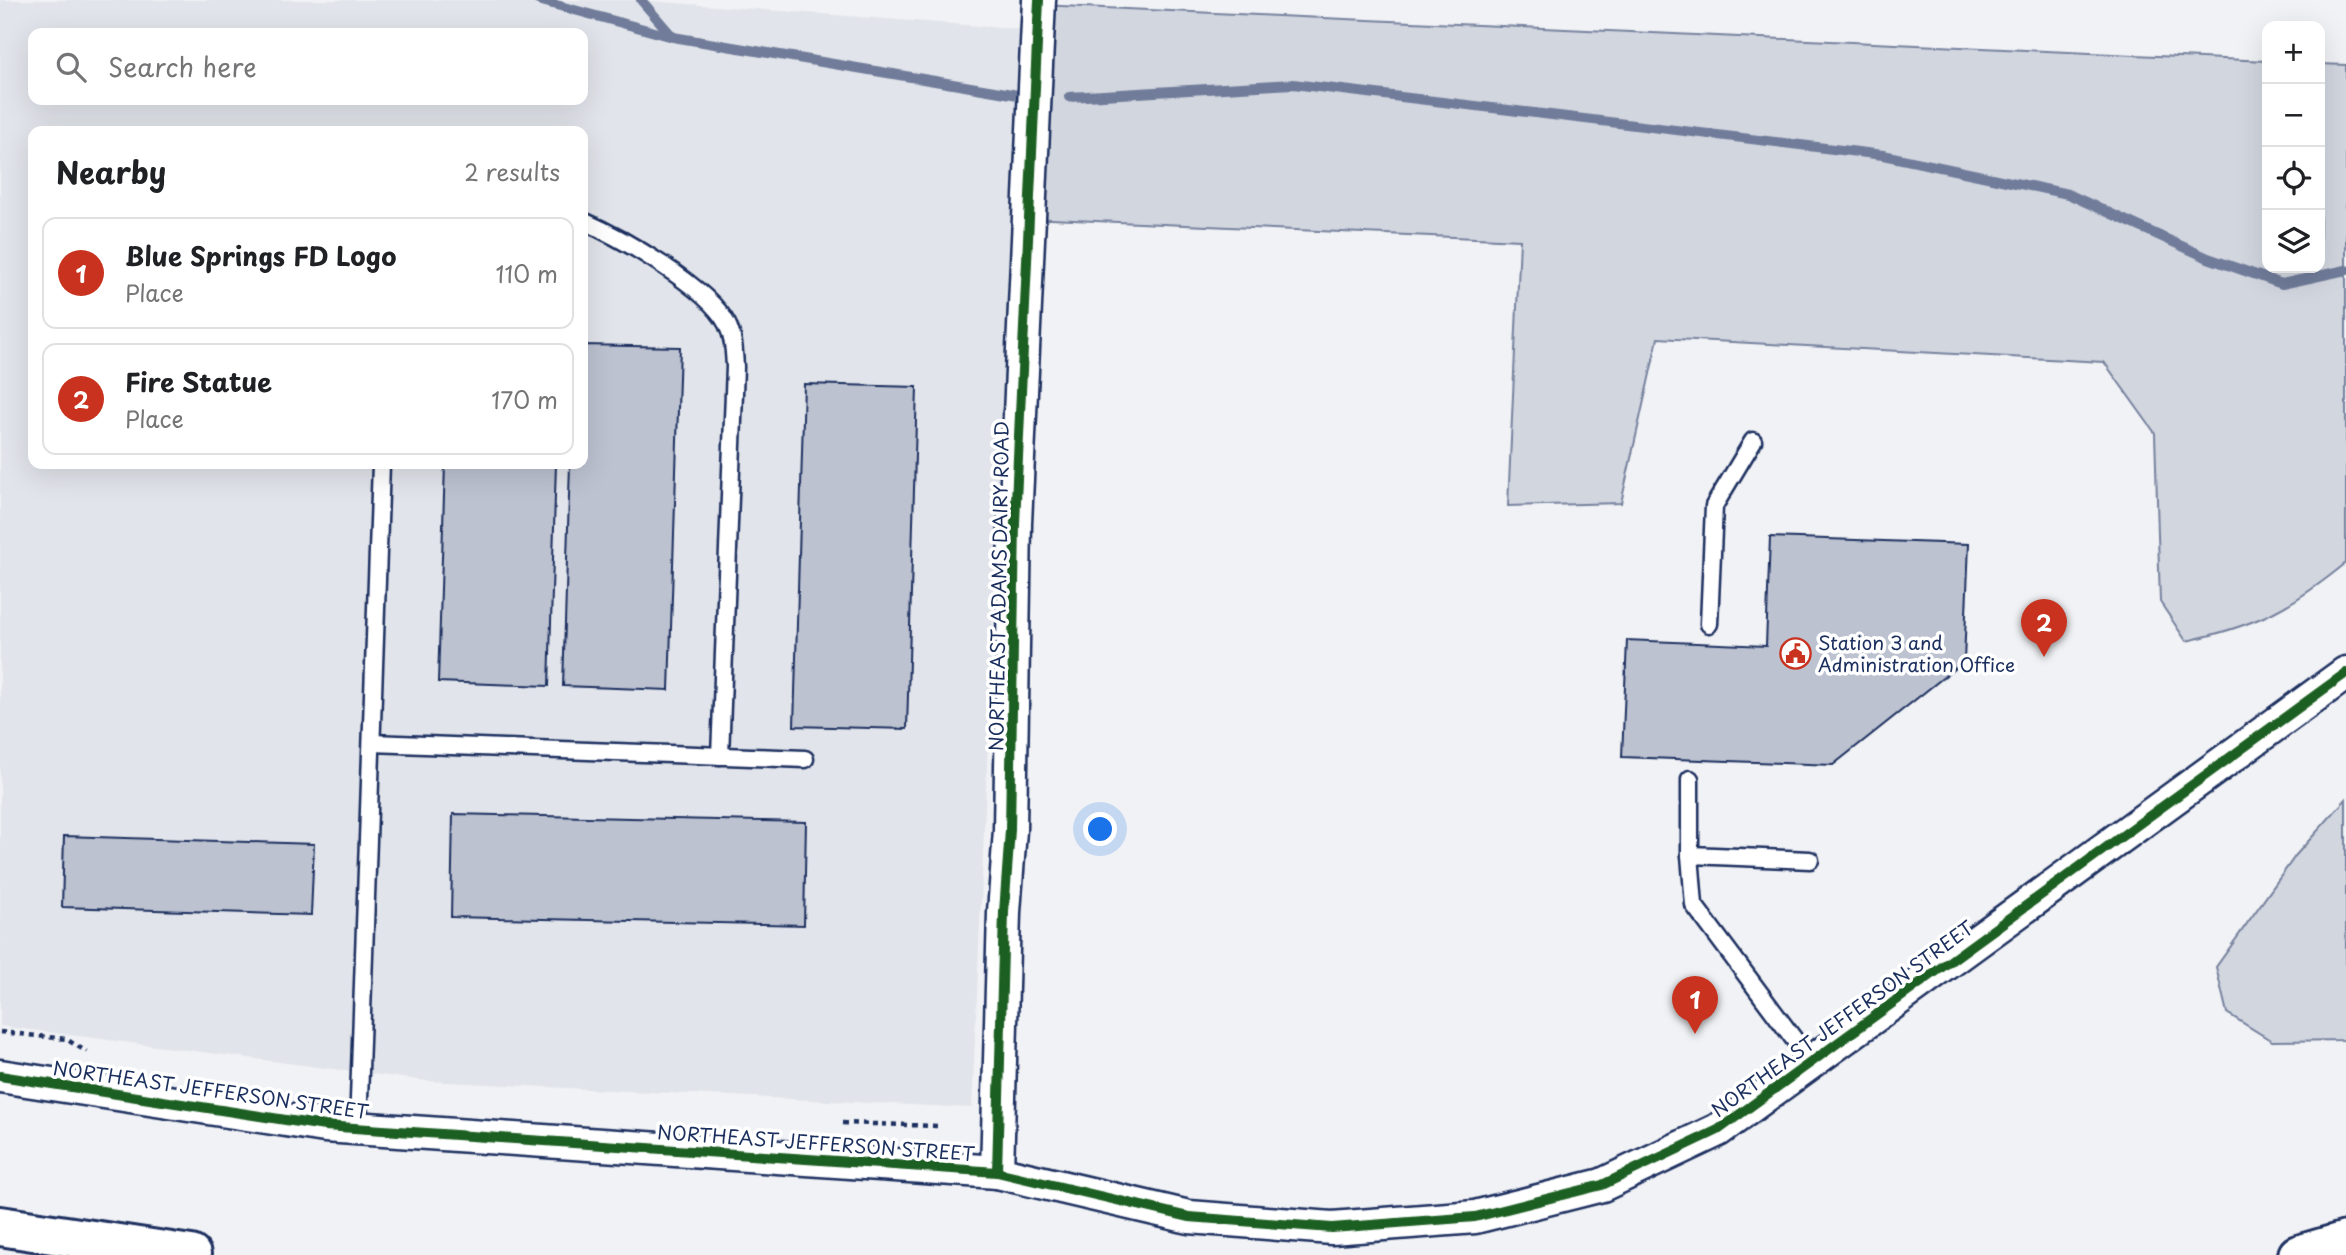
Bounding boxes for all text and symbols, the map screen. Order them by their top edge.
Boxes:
map controls [2262,21,2325,273]
button: + [2262,21,2325,84]
search box [28,28,588,105]
text: Search here [108,47,257,86]
icon: search [52,48,90,86]
button: − [2262,84,2325,147]
button: locate [2262,147,2325,210]
text: Nearby [56,149,166,194]
text: 2 results [464,154,560,189]
button: layers [2262,210,2325,273]
text: Blue Springs FD Logo [125,236,396,275]
text: 1 [76,256,87,291]
text: 110 m [496,256,558,291]
text: Place [125,275,184,310]
text: Fire Statue [125,362,272,401]
text: 2 [73,382,89,417]
text: 170 m [491,382,558,417]
text: Place [125,401,184,436]
street label: NORTHEAST ADAMS DAIRY ROAD [981,421,1015,751]
pin: 2 [2021,599,2067,657]
place label: Station 3 and Administration Office [1818,628,2015,678]
public building icon: Station 3 and Administration Office [1778,636,1812,670]
your location [1083,812,1117,846]
street label: NORTHEAST JEFFERSON STREET [1705,913,1979,1123]
pin: 1 [1672,976,1718,1034]
street label: NORTHEAST JEFFERSON STREET [52,1053,371,1125]
street label: NORTHEAST JEFFERSON STREET [656,1117,976,1167]

